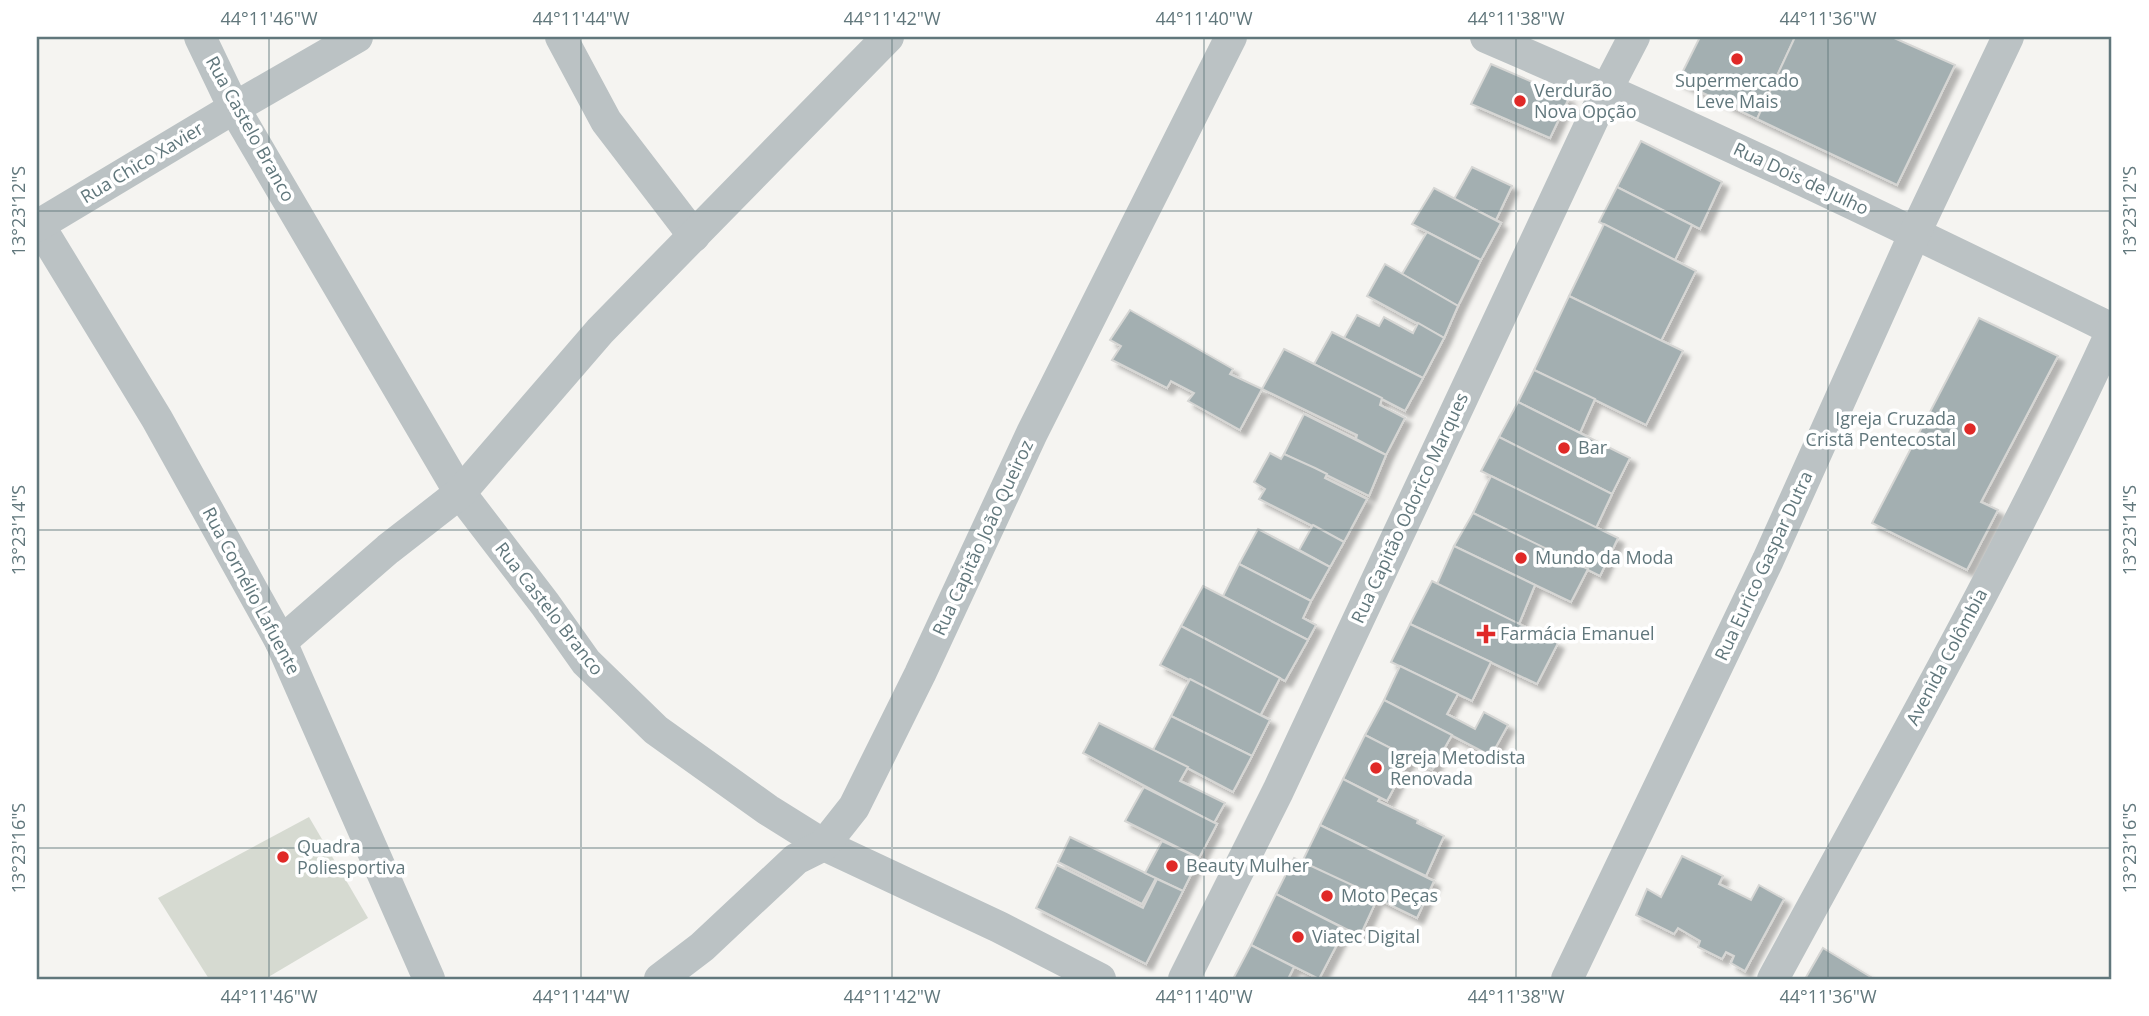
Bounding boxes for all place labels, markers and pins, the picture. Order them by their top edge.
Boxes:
marker: Supermercado Leve Mais [1729,51,1745,67]
place label: Supermercado Leve Mais [1675,68,1799,113]
place label: Verdurão Nova Opção [1534,78,1637,123]
marker: Verdurão Nova Opção [1512,93,1528,109]
place label: Igreja Cruzada Cristã Pentecostal [1806,406,1956,451]
marker: Igreja Cruzada Cristã Pentecostal [1962,421,1978,437]
place label: Bar [1578,435,1608,459]
marker: Bar [1556,440,1572,456]
place label: Mundo da Moda [1535,545,1674,569]
marker: Mundo da Moda [1513,550,1529,566]
place label: Farmácia Emanuel [1500,621,1655,645]
marker: Farmácia Emanuel [1478,626,1494,642]
place label: Igreja Metodista Renovada [1390,745,1526,790]
marker: Igreja Metodista Renovada [1368,760,1384,776]
place label: Quadra Poliesportiva [297,834,406,879]
marker: Quadra Poliesportiva [275,849,291,865]
place label: Beauty Mulher [1186,853,1310,877]
marker: Beauty Mulher [1164,858,1180,874]
place label: Moto Peças [1341,883,1438,907]
marker: Moto Peças [1319,888,1335,904]
place label: Viatec Digital [1312,924,1420,948]
marker: Viatec Digital [1290,929,1306,945]

